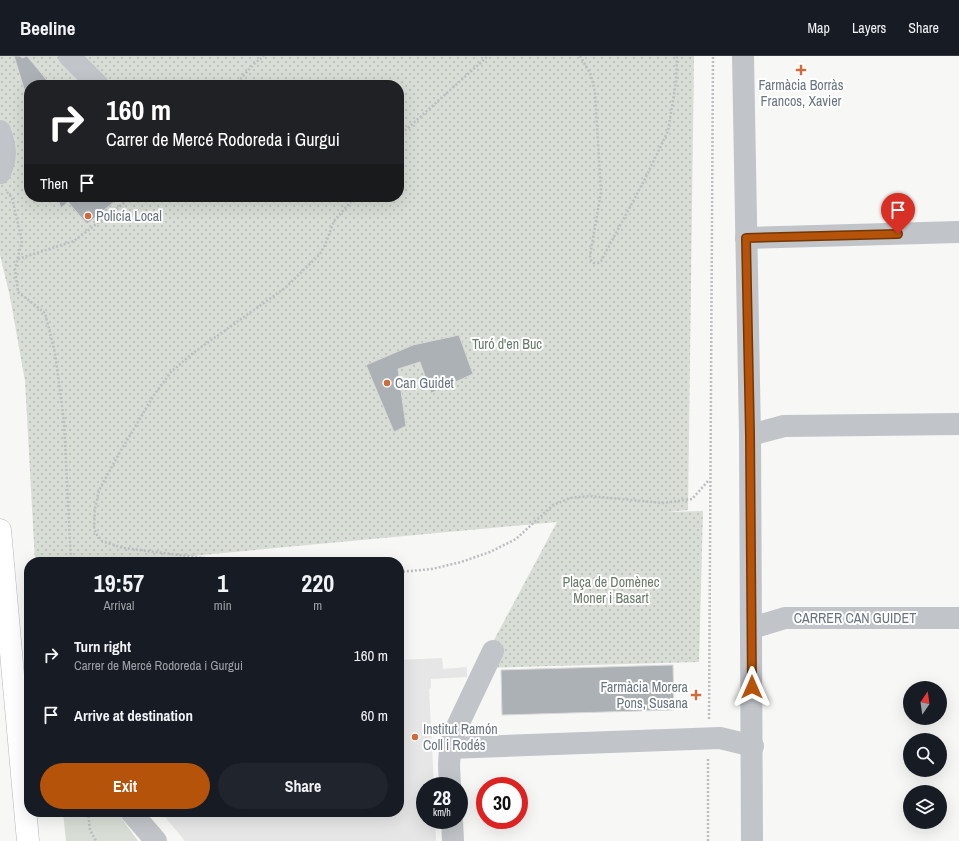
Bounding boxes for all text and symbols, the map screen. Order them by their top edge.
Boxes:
text: Beeline [20,15,75,41]
text: Map [808,19,830,37]
text: Layers [852,19,886,37]
text: Share [908,19,939,37]
marker: Farmàcia Borràs Francos, Xavier [796,65,806,75]
place label: Farmàcia Borràs Francos, Xavier [759,76,844,110]
text: 160 m [106,91,171,129]
icon: right [40,96,92,148]
text: Carrer de Mercé Rodoreda i Gurgui [106,127,340,152]
icon: arrive [76,172,98,194]
text: Then [40,173,68,194]
pin [881,193,915,234]
icon: arrive [887,199,909,221]
place label: Policía Local [96,207,162,225]
marker: Policía Local [83,211,93,221]
park label: Turó d'en Buc [472,335,542,353]
place label: Can Guidet [395,374,454,392]
marker: Can Guidet [382,378,392,388]
text: 19:57 [94,567,144,599]
text: 1 [217,567,228,599]
text: 220 [301,567,334,599]
park label: Plaça de Domènec Moner i Basart [563,573,660,607]
text: Arrival [104,597,134,614]
text: min [214,597,232,614]
text: m [313,597,322,614]
street label: CARRER CAN GUIDET [794,609,916,627]
text: Turn right [74,636,131,657]
icon: right [40,644,62,666]
text: 160 m [354,645,388,666]
text: Carrer de Mercé Rodoreda i Gurgui [74,657,243,674]
position arrow [731,666,773,708]
place label: Farmàcia Morera Pons, Susana [601,678,689,712]
north arrow [903,681,947,725]
map controls [903,681,947,829]
marker: Farmàcia Morera Pons, Susana [691,690,701,700]
icon: arrive [40,704,62,726]
text: Arrive at destination [74,705,193,726]
text: 60 m [361,705,388,726]
place label: Institut Ramón Coll i Rodés [423,720,498,754]
marker: Institut Ramón Coll i Rodés [410,732,420,742]
button: search [903,733,947,777]
button: Exit [40,763,210,809]
button: Share [218,763,388,809]
speed limit sign: 30 [476,777,528,829]
text: 28 [433,784,451,811]
button: layers [903,785,947,829]
text: km/h [433,806,451,819]

